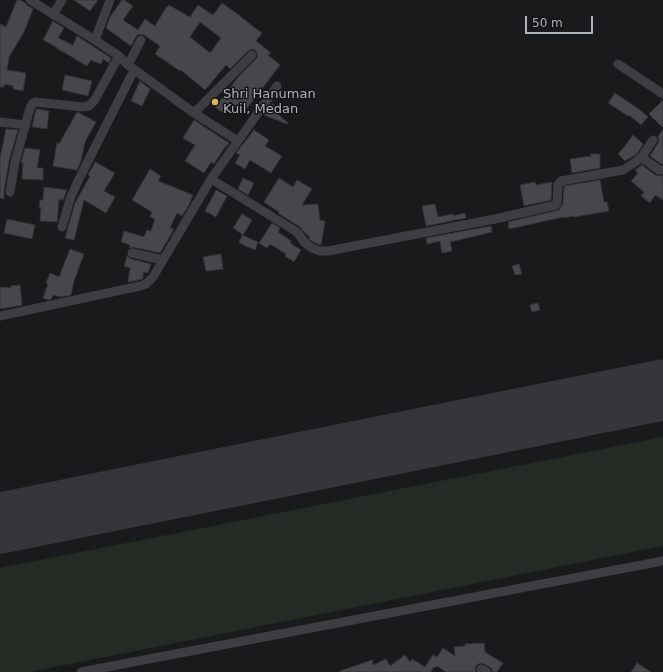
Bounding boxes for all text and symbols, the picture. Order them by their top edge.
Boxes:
scale bar [527,8,595,34]
text: 50 m [532,16,563,30]
place label: Shri Hanuman Kuil, Medan [223,87,316,118]
marker: Shri Hanuman Kuil, Medan [210,97,220,107]

